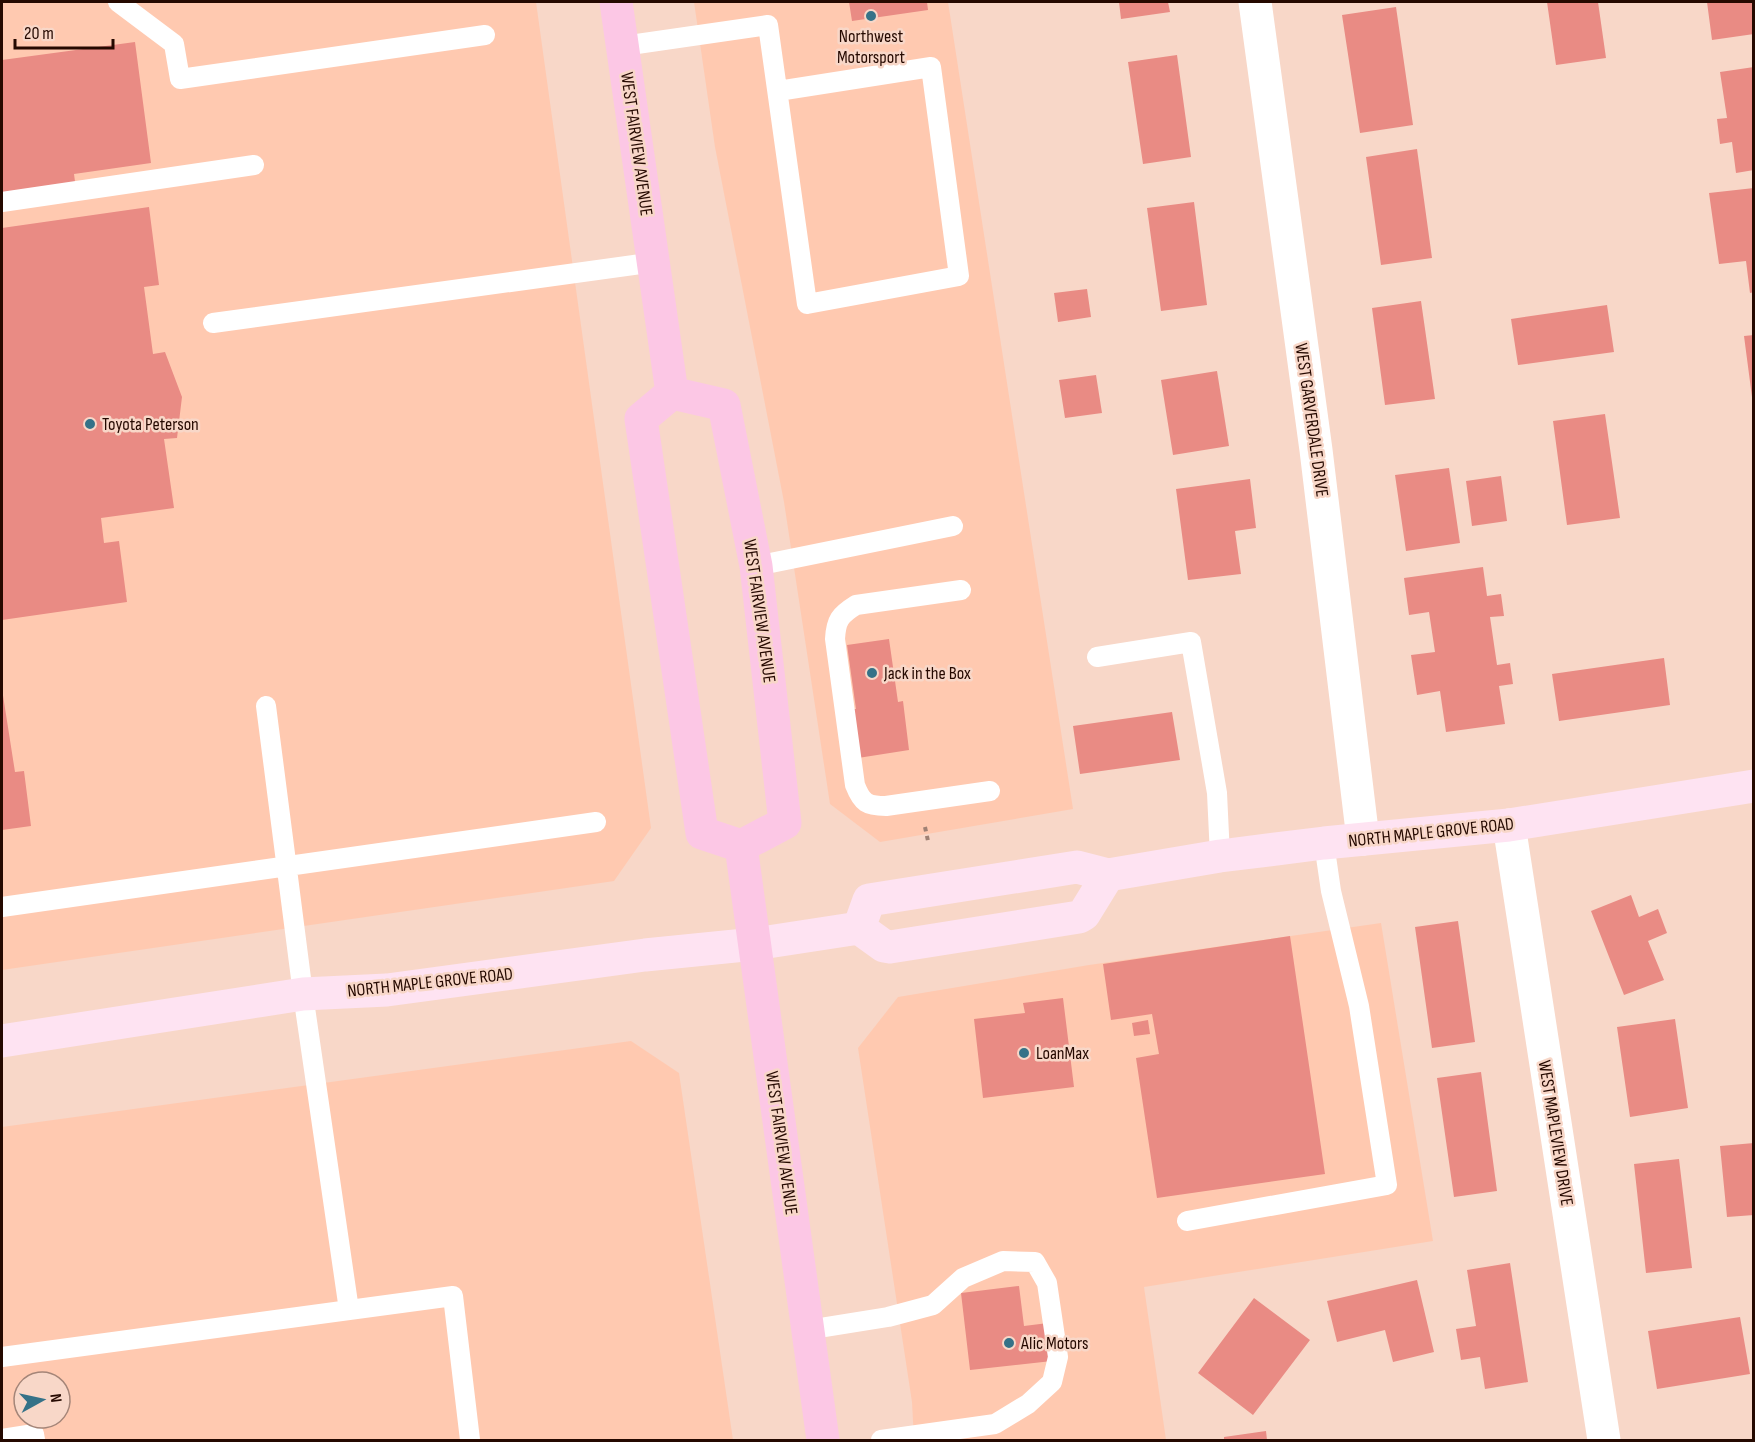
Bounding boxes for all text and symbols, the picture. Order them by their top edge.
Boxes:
marker: Northwest Motorsport [864,9,878,23]
scale bar [15,12,112,50]
text: 20 m [24,23,54,44]
place label: Northwest Motorsport [837,26,906,68]
street label: WEST FAIRVIEW AVENUE [616,71,657,217]
street label: WEST GARVERDALE DRIVE [1290,342,1333,498]
place label: Toyota Peterson [102,414,199,435]
marker: Toyota Peterson [83,417,97,431]
street label: WEST FAIRVIEW AVENUE [739,538,780,684]
place label: Jack in the Box [883,663,971,684]
marker: Jack in the Box [865,666,879,680]
street label: NORTH MAPLE GROVE ROAD [1347,813,1515,852]
street label: NORTH MAPLE GROVE ROAD [346,963,514,1002]
place label: LoanMax [1036,1043,1089,1064]
marker: LoanMax [1017,1046,1031,1060]
street label: WEST MAPLEVIEW DRIVE [1534,1059,1577,1207]
street label: WEST FAIRVIEW AVENUE [761,1070,802,1216]
place label: Alic Motors [1020,1333,1088,1354]
marker: Alic Motors [1002,1336,1016,1350]
north arrow [12,1370,72,1430]
text: N [45,1393,65,1404]

